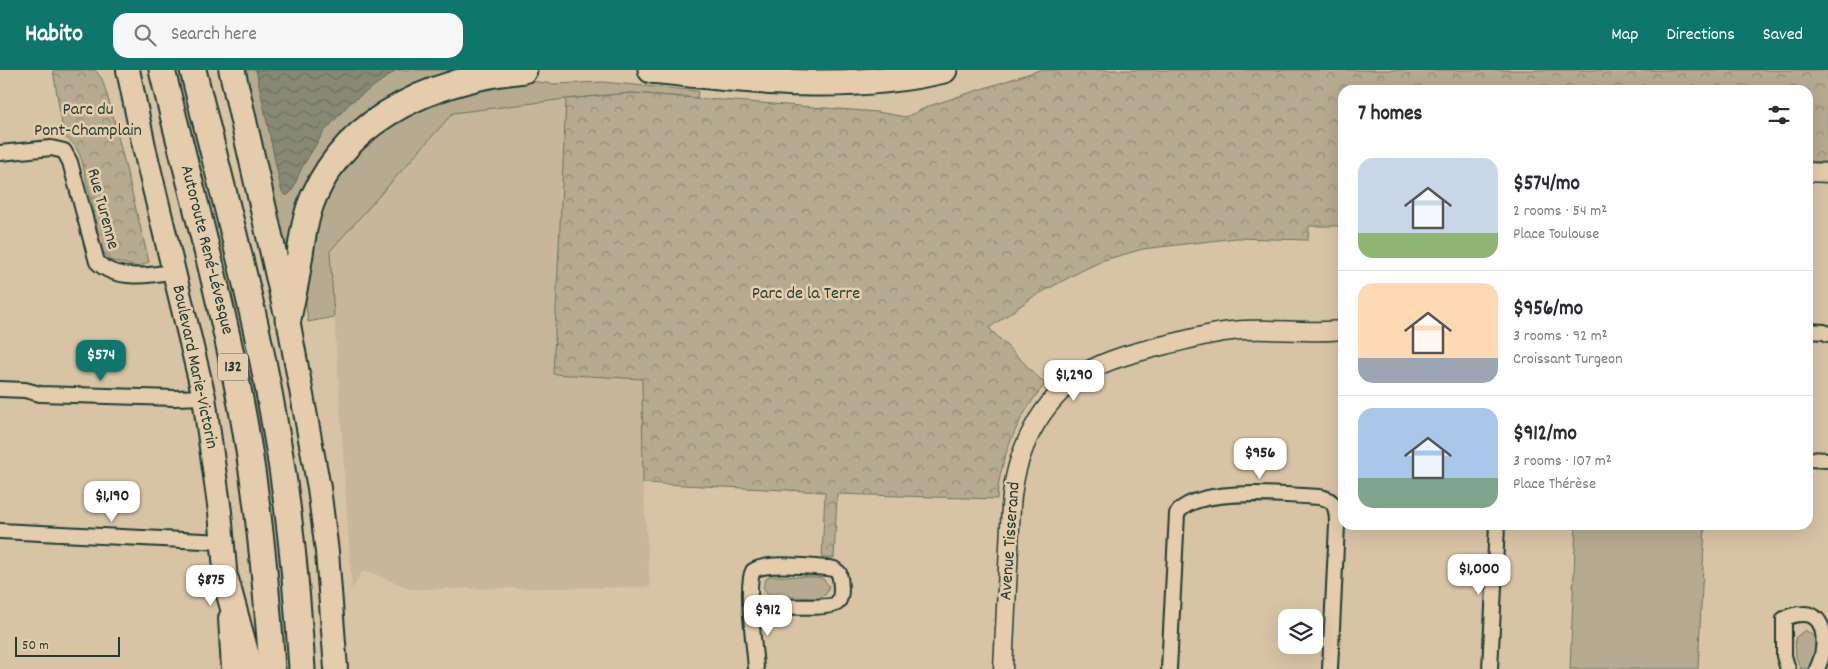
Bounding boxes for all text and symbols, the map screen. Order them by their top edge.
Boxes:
search box [113,13,463,58]
text: Habito [25,18,83,52]
icon: search [131,21,159,49]
text: Search here [171,22,257,49]
text: Map [1611,23,1638,48]
text: Directions [1666,23,1735,48]
text: Saved [1763,23,1803,48]
park label: Parc du Pont-Champlain [34,98,142,144]
text: 7 homes [1358,100,1422,130]
icon: filters [1765,101,1793,129]
street label: Autoroute René-Lévesque [173,163,239,338]
street label: Rue Turenne [79,166,125,252]
text: $574/mo [1513,170,1580,200]
icon: home [1398,178,1458,238]
text: 2 rooms · 54 m² [1513,200,1607,223]
text: Place Toulouse [1513,223,1599,246]
park label: Parc de la Terre [752,282,860,307]
street label: Boulevard Marie-Victorin [164,283,224,451]
text: $956/mo [1513,295,1583,325]
icon: home [1398,303,1458,363]
text: 3 rooms · 92 m² [1513,325,1607,348]
pin: $574 [71,340,131,382]
text: $574 [87,344,115,367]
text: Croissant Turgeon [1513,348,1623,371]
road number: 132 [218,354,248,380]
pin: $1,290 [1033,360,1115,402]
text: $1,290 [1055,364,1093,387]
text: $912/mo [1513,420,1577,450]
icon: home [1398,428,1458,488]
pin: $956 [1230,438,1290,480]
text: $956 [1245,442,1275,465]
text: 3 rooms · 107 m² [1513,450,1612,473]
text: Place Thérèse [1513,473,1596,496]
pin: $1,190 [71,480,153,523]
street label: Avenue Tisserand [994,481,1028,601]
text: $1,190 [95,485,129,508]
pin: $1,000 [1438,554,1520,596]
text: $1,000 [1459,558,1499,581]
pin: $875 [181,564,241,607]
text: $875 [197,569,225,592]
pin: $912 [738,594,798,637]
text: $912 [755,599,781,622]
map controls [1278,609,1323,654]
button: layers [1278,609,1323,654]
scale bar [15,634,120,657]
text: 50 m [22,636,49,656]

